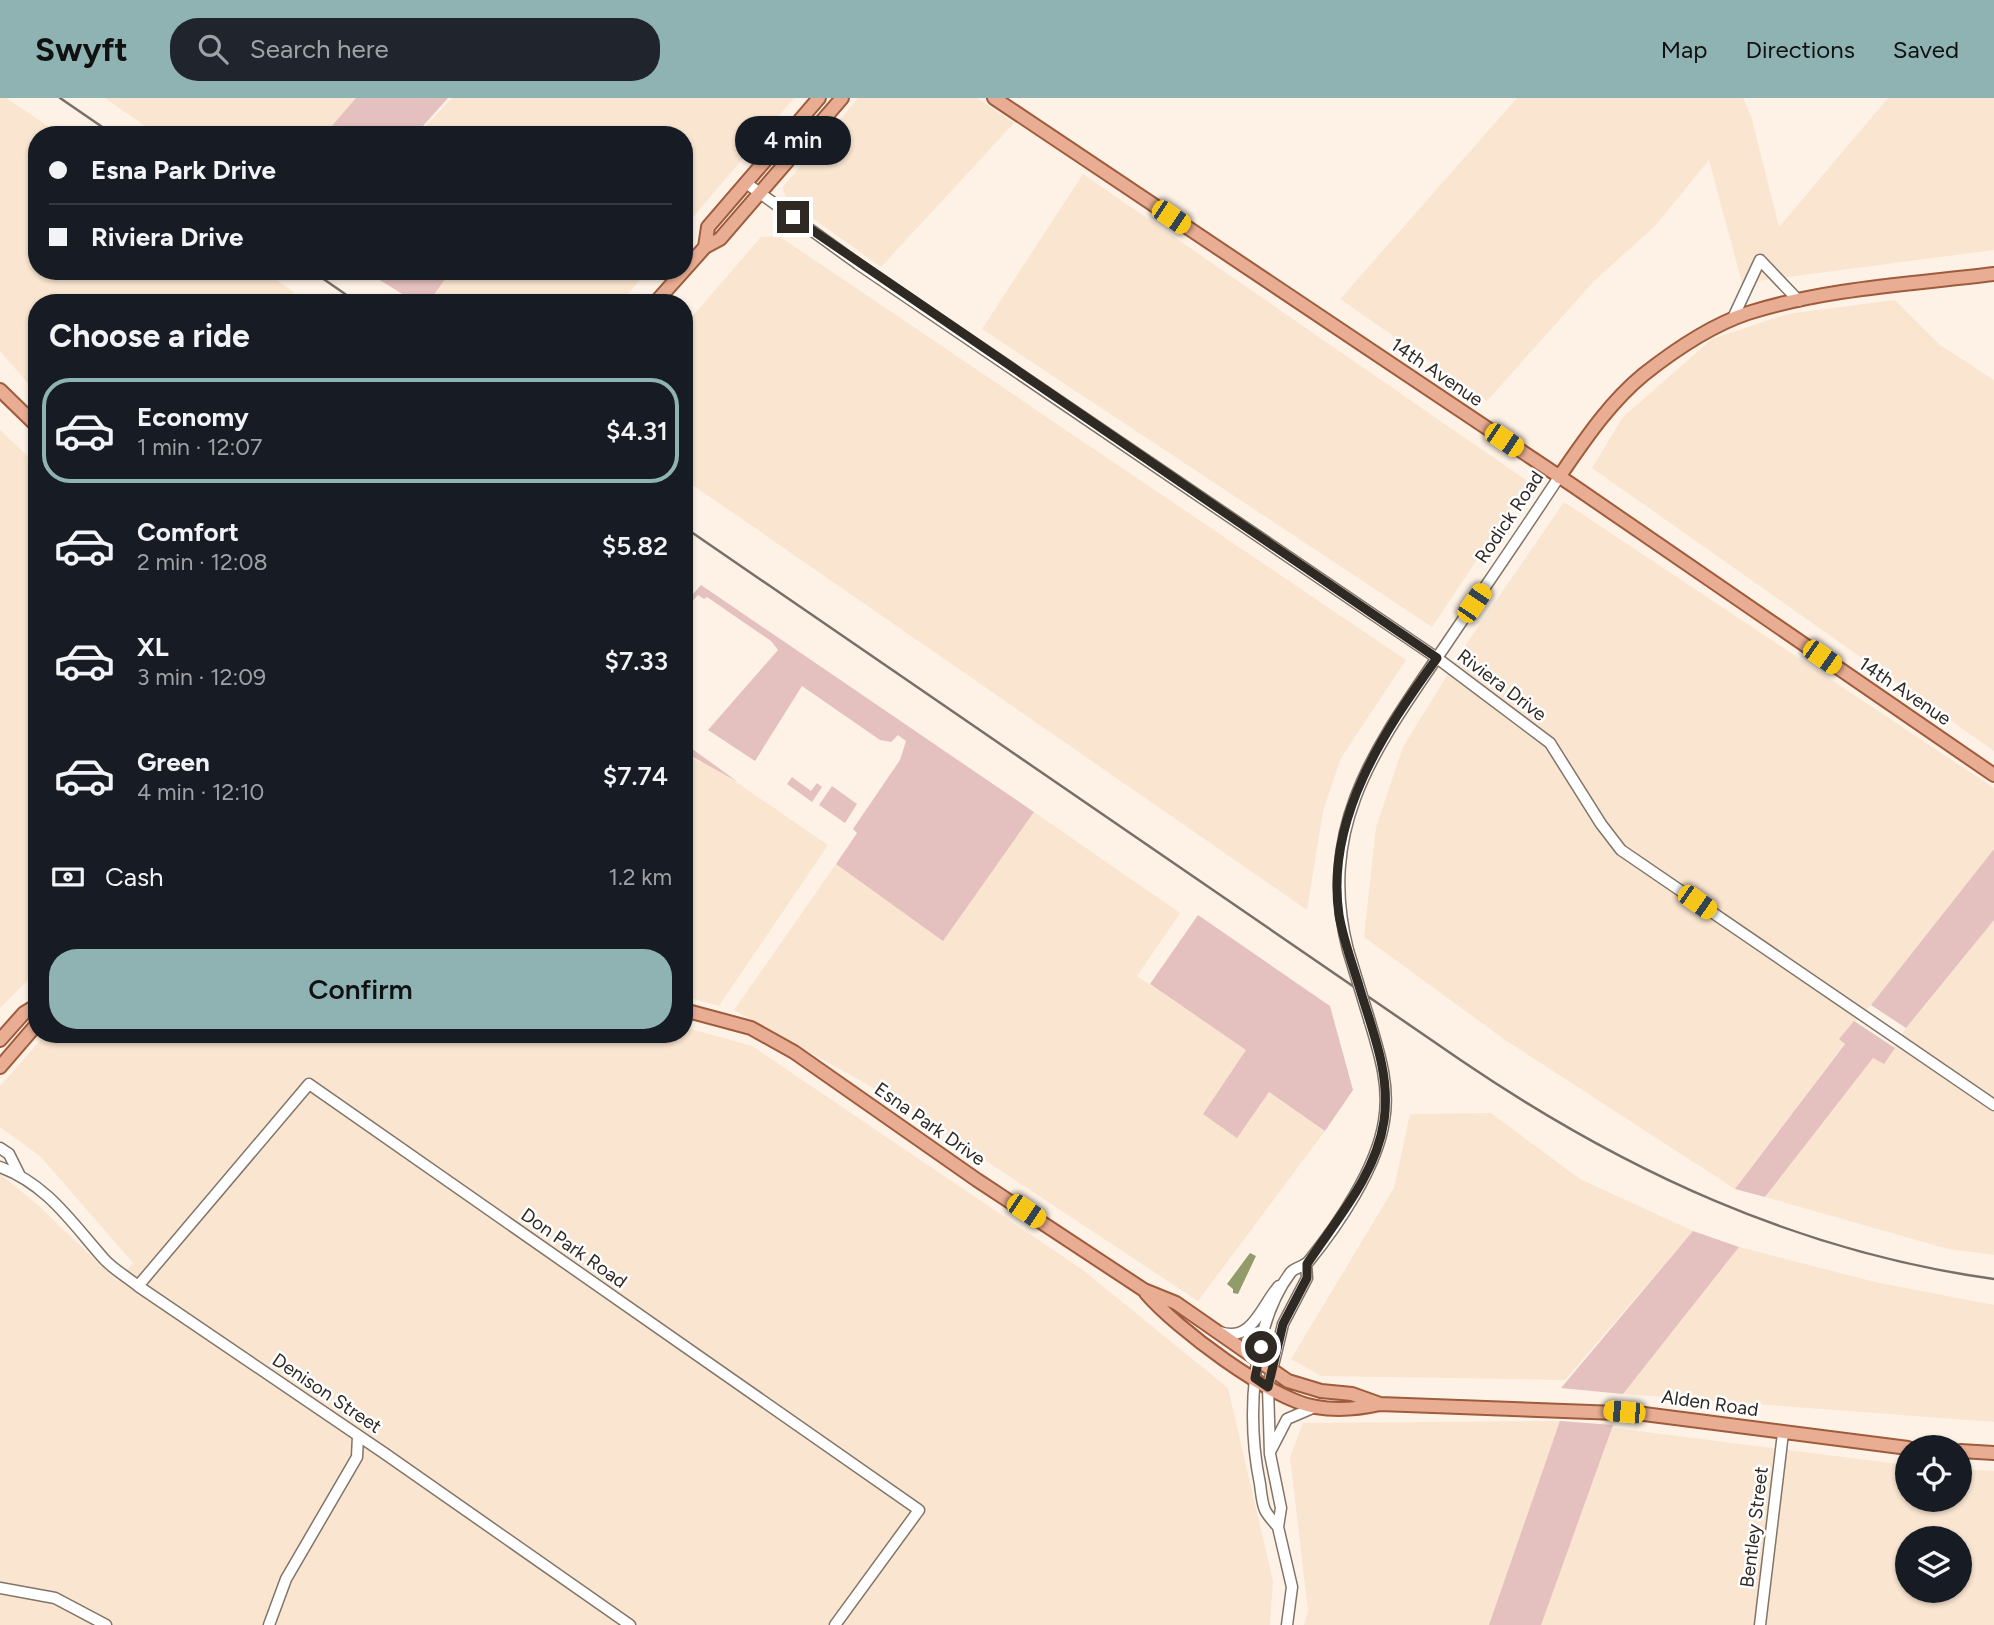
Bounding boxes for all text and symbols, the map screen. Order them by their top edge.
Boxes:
search box [170,18,660,81]
text: Swyft [35,30,128,69]
icon: search [194,30,232,68]
text: Search here [250,33,389,65]
text: Map [1661,35,1707,64]
text: Directions [1745,35,1855,64]
text: Saved [1893,35,1959,64]
callout: 4 min [735,116,851,164]
text: 4 min [764,126,822,154]
text: Esna Park Drive [91,154,276,186]
car [1148,197,1195,237]
route end [777,201,809,233]
text: Riviera Drive [91,221,243,253]
text: Choose a ride [49,317,250,355]
street label: 14th Avenue [1386,333,1488,411]
icon: car [53,399,116,462]
text: Economy [137,401,249,433]
text: $4.31 [606,415,668,447]
car [1481,420,1528,460]
text: 1 min · 12:07 [137,433,262,461]
street label: Rodick Road [1470,466,1548,568]
icon: car [53,514,116,577]
text: Comfort [137,516,239,548]
text: $5.82 [602,530,668,562]
text: 2 min · 12:08 [137,548,268,576]
car [1454,580,1495,626]
icon: car [53,629,116,692]
text: XL [137,631,169,663]
car [1799,636,1846,678]
street label: Riviera Drive [1453,644,1551,726]
text: $7.33 [605,645,668,677]
street label: 14th Avenue [1854,652,1956,730]
text: 3 min · 12:09 [137,663,266,691]
icon: car [53,744,116,807]
text: Green [137,746,210,778]
text: $7.74 [603,760,668,792]
text: 4 min · 12:10 [137,778,264,806]
icon: cash [49,858,87,896]
text: Cash [105,861,164,893]
text: 1.2 km [608,863,672,891]
car [1674,881,1721,923]
button: Confirm [49,949,672,1029]
street label: Esna Park Drive [870,1077,990,1171]
car [1003,1191,1050,1231]
street label: Don Park Road [517,1203,631,1293]
route start [1245,1331,1277,1363]
street label: Denison Street [268,1348,386,1438]
street label: Alden Road [1660,1385,1760,1421]
car [1603,1400,1646,1424]
map controls [1895,1435,1972,1603]
button: locate [1895,1435,1972,1512]
street label: Bentley Street [1735,1465,1773,1589]
button: layers [1895,1526,1972,1603]

